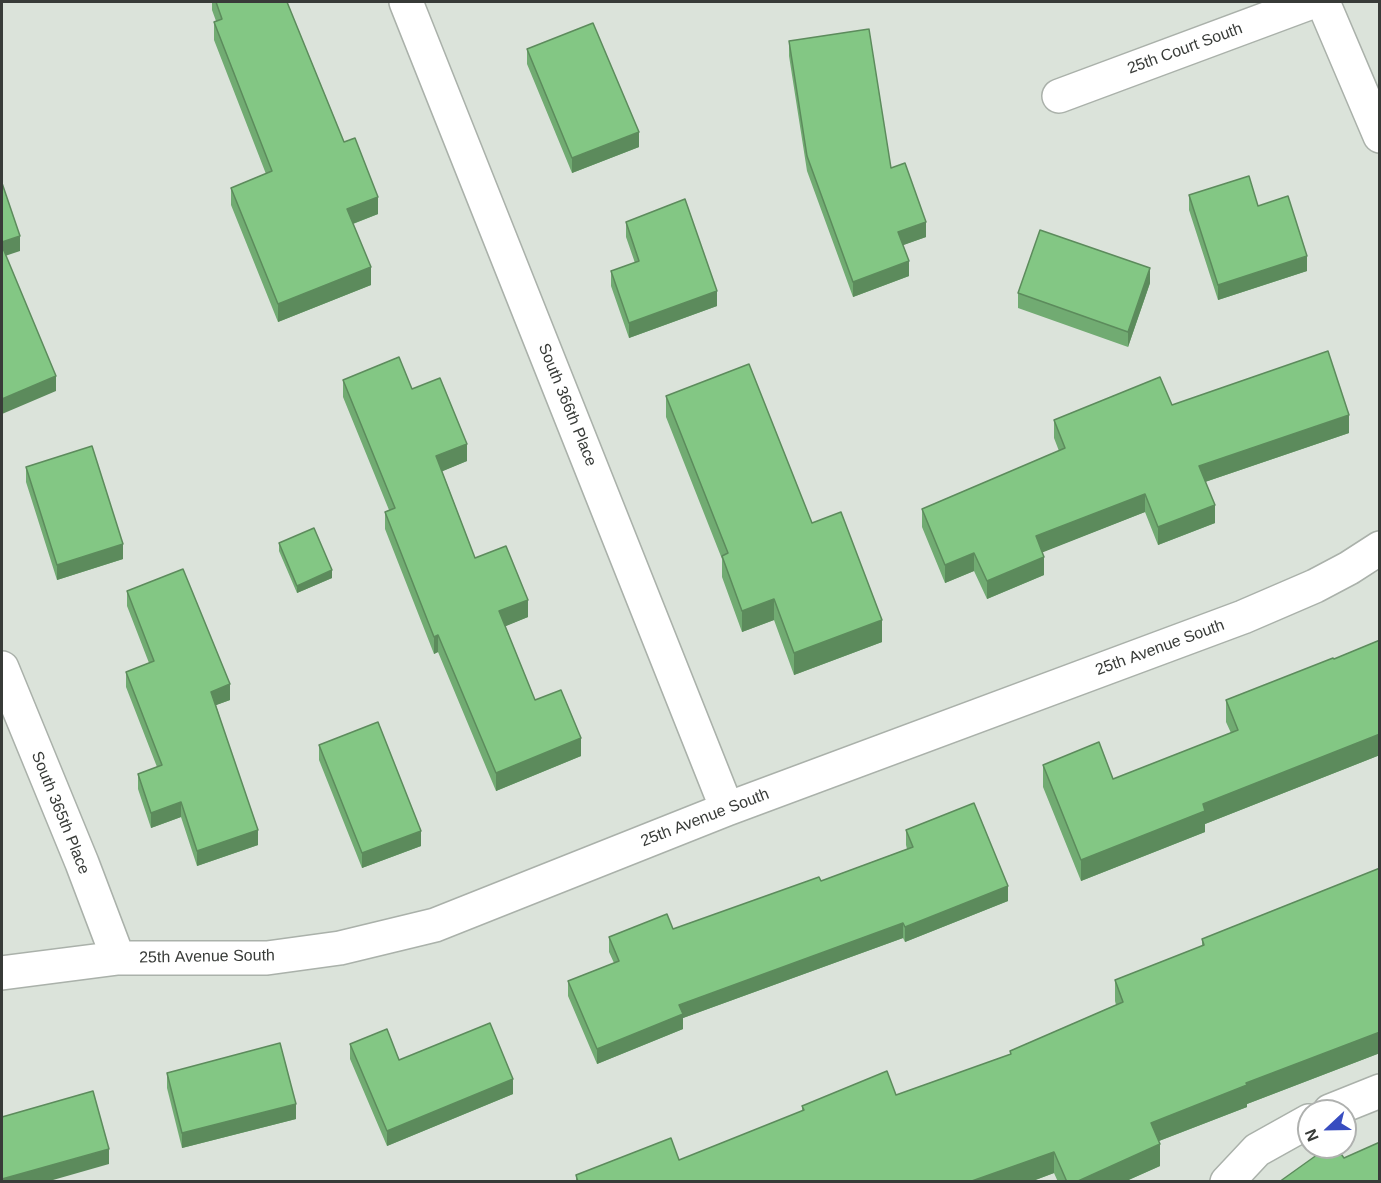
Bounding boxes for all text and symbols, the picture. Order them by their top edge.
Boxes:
street label: 25th Court South [1125,19,1245,79]
street label: South 366th Place [534,341,600,469]
street label: 25th Avenue South [1093,616,1227,680]
street label: South 365th Place [27,749,93,877]
street label: 25th Avenue South [638,785,772,851]
street label: 25th Avenue South [139,946,275,968]
north arrow [1297,1099,1357,1159]
text: N [1302,1127,1322,1144]

